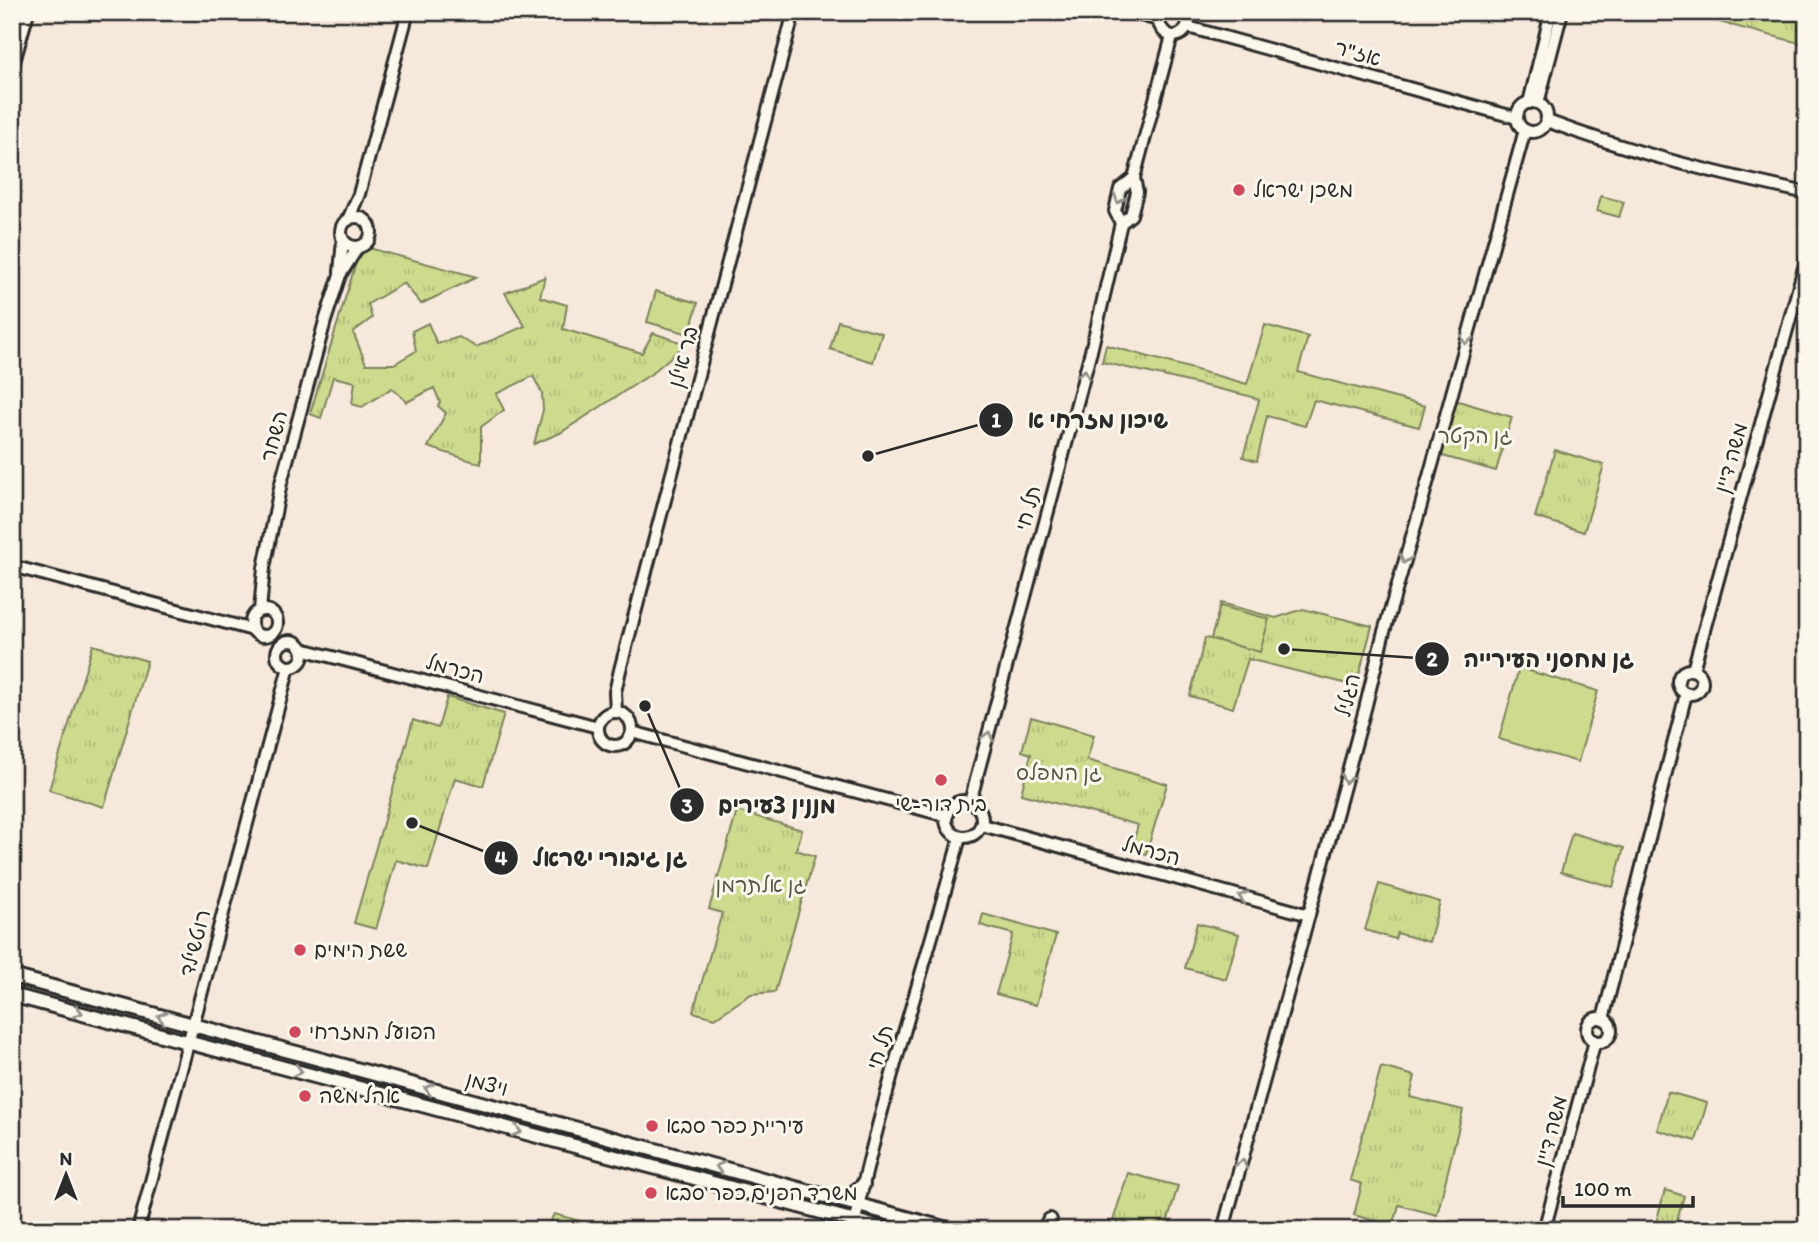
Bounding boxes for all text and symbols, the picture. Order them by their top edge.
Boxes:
street label: אז"ר [1332,34,1384,71]
place label: משכן ישראל [1253,177,1353,203]
marker: משכן ישראל [1231,182,1247,198]
one-way arrow [1113,192,1127,204]
street label: בר אילן [662,323,704,391]
one-way arrow [1460,334,1474,346]
one-way arrow [1075,369,1090,381]
callout: שיכון מזרחי א [979,398,1182,442]
text: שיכון מזרחי א [1028,406,1168,434]
street label: השחר [255,407,292,464]
text: 1 [991,407,1001,432]
street label: משה דיין [1709,420,1753,496]
park label: גן הקטר [1438,423,1512,449]
street label: תל חי [1010,482,1046,533]
one-way arrow [1399,553,1414,565]
callout: גן מחסני העירייה [1415,637,1648,681]
text: גן מחסני העירייה [1464,645,1634,673]
text: 2 [1426,646,1438,671]
street label: הכרמל [423,649,487,688]
street label: הגליל [1330,671,1365,719]
one-way arrow [980,730,994,742]
park label: גן המפלס [1016,760,1102,786]
marker: בית דור-שי [933,772,949,788]
one-way arrow [1340,773,1354,785]
callout: מננין צעירים [669,783,850,827]
text: מננין צעירים [718,791,836,819]
place label: בית דור-שי [895,791,987,816]
text: 3 [681,793,693,818]
street label: הכרמל [1119,831,1183,870]
callout: גן גיבורי ישראל [483,836,701,880]
text: גן גיבורי ישראל [533,844,688,872]
text: 4 [495,845,508,870]
park label: גן אלתרמן [716,872,807,898]
one-way arrow [1238,890,1250,905]
street label: רוטשילד [174,906,215,979]
place label: ששת הימים [314,937,407,962]
marker: ששת הימים [292,942,308,958]
one-way arrow [72,1004,84,1018]
one-way arrow [156,1010,168,1025]
place label: הפועל המזרחי [309,1019,436,1044]
street label: תל חי [861,1021,898,1072]
marker: הפועל המזרחי [287,1024,303,1040]
one-way arrow [292,1063,304,1078]
street label: ויצמן [463,1066,511,1102]
place label: אהל משה [319,1083,400,1108]
one-way arrow [423,1083,435,1097]
marker: אהל משה [297,1088,313,1104]
street label: משה דיין [1529,1093,1573,1169]
place label: עיריית כפר סבא [666,1113,804,1138]
marker: עיריית כפר סבא [644,1118,660,1134]
one-way arrow [511,1123,523,1137]
north arrow [32,1140,102,1210]
text: N [60,1147,72,1170]
one-way arrow [1233,1158,1248,1170]
one-way arrow [714,1161,726,1175]
scale bar [1563,1165,1693,1209]
text: 100 m [1574,1176,1632,1201]
place label: משרד הפנים כפר סבא [665,1180,858,1205]
marker: משרד הפנים כפר סבא [643,1185,659,1201]

